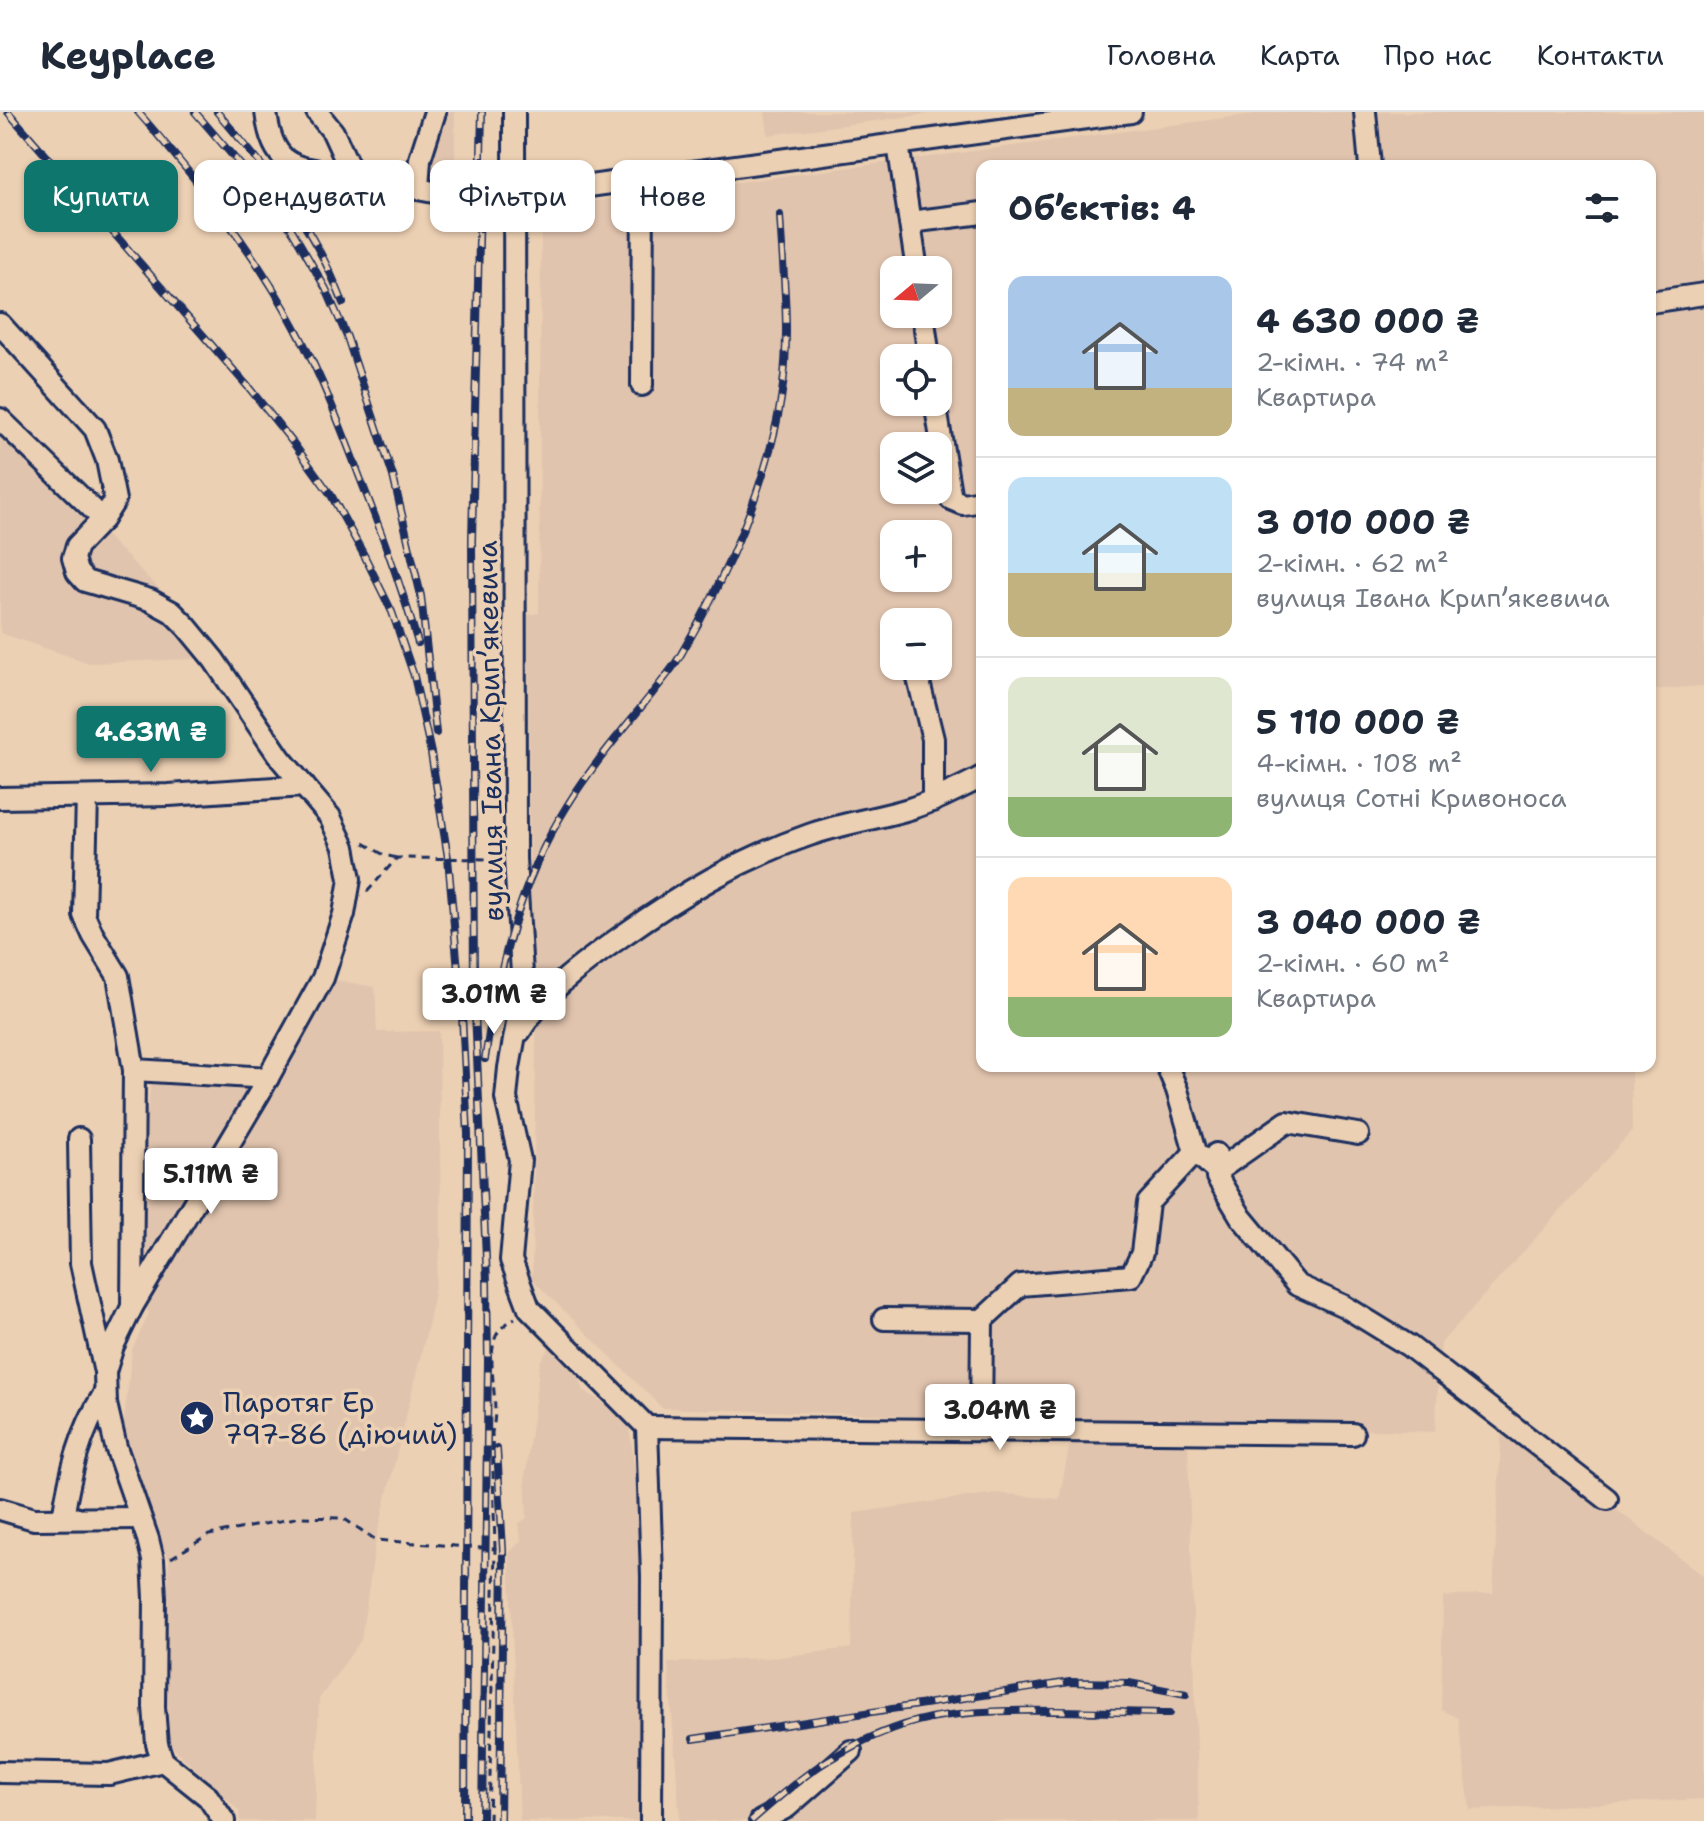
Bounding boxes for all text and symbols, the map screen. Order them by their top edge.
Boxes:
text: Keyplace [40,30,216,81]
text: Головна [1106,36,1216,74]
text: Карта [1260,36,1340,74]
text: Про нас [1384,36,1492,74]
text: Контакти [1536,36,1664,74]
chip: Купити [24,160,178,232]
chip: Орендувати [194,160,414,232]
chip: Фільтри [430,160,595,232]
chip: Нове [611,160,735,232]
text: Об’єктів: 4 [1008,185,1196,231]
icon: filters [1580,186,1624,230]
north arrow [880,256,952,328]
map controls [880,256,952,680]
text: 4 630 000 ₴ [1256,298,1480,344]
icon: home [1072,308,1168,404]
button: locate [880,344,952,416]
text: 2-кімн. · 74 m² [1256,344,1449,379]
text: Квартира [1256,379,1376,414]
button: layers [880,432,952,504]
text: 3 010 000 ₴ [1256,499,1471,545]
icon: home [1072,509,1168,605]
button: + [880,520,952,592]
street label: вулиця Івана Крипʼякевича [468,540,512,922]
text: 2-кімн. · 62 m² [1256,545,1449,580]
text: вулиця Івана Крипʼякевича [1256,580,1610,615]
button: − [880,608,952,680]
text: 5 110 000 ₴ [1256,699,1460,745]
pin: 4.63M ₴ [77,706,225,774]
icon: home [1072,709,1168,805]
text: 4.63M ₴ [95,714,207,749]
text: 4-кімн. · 108 m² [1256,745,1462,780]
text: вулиця Сотні Кривоноса [1256,780,1567,815]
text: 3 040 000 ₴ [1256,899,1481,945]
icon: home [1072,909,1168,1005]
text: 2-кімн. · 60 m² [1256,945,1450,980]
pin: 3.01M ₴ [420,968,568,1036]
text: 3.01M ₴ [441,976,547,1011]
text: Квартира [1256,980,1376,1015]
pin: 5.11M ₴ [137,1148,285,1216]
text: 5.11M ₴ [163,1156,259,1191]
place label: Паротяг Ер 797-86 (діючий) [223,1383,458,1453]
pin: 3.04M ₴ [926,1384,1074,1452]
text: 3.04M ₴ [943,1392,1057,1427]
place icon: Паротяг Ер 797-86 (діючий) [178,1399,216,1437]

